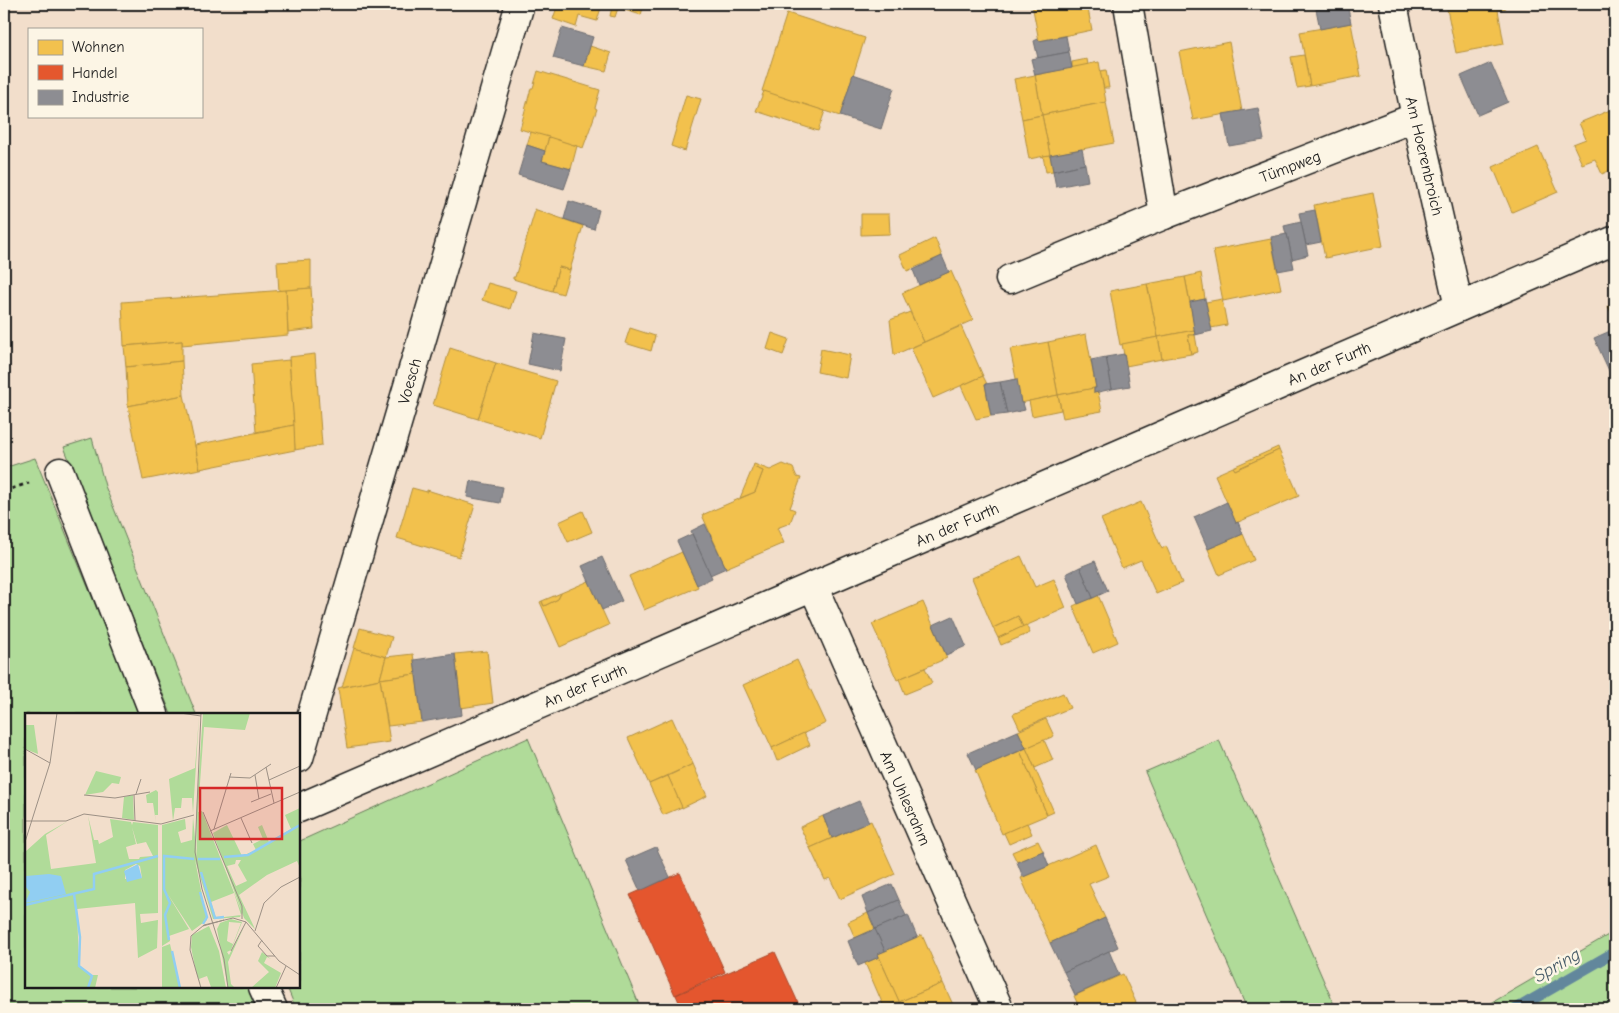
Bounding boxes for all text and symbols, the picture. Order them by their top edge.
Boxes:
legend [28,28,202,118]
text: Wohnen [72,38,125,56]
text: Handel [72,64,118,82]
text: Industrie [72,88,130,106]
street label: Am Hoerenbroich [1402,95,1447,218]
street label: Tümpweg [1257,147,1323,187]
street label: An der Furth [1285,338,1374,390]
street label: Voesch [395,356,425,406]
street label: An der Furth [913,499,1002,551]
street label: An der Furth [541,660,630,712]
inset map [25,713,300,988]
street label: Am Uhlesrahm [876,748,934,849]
water label: Spring [1530,944,1584,987]

